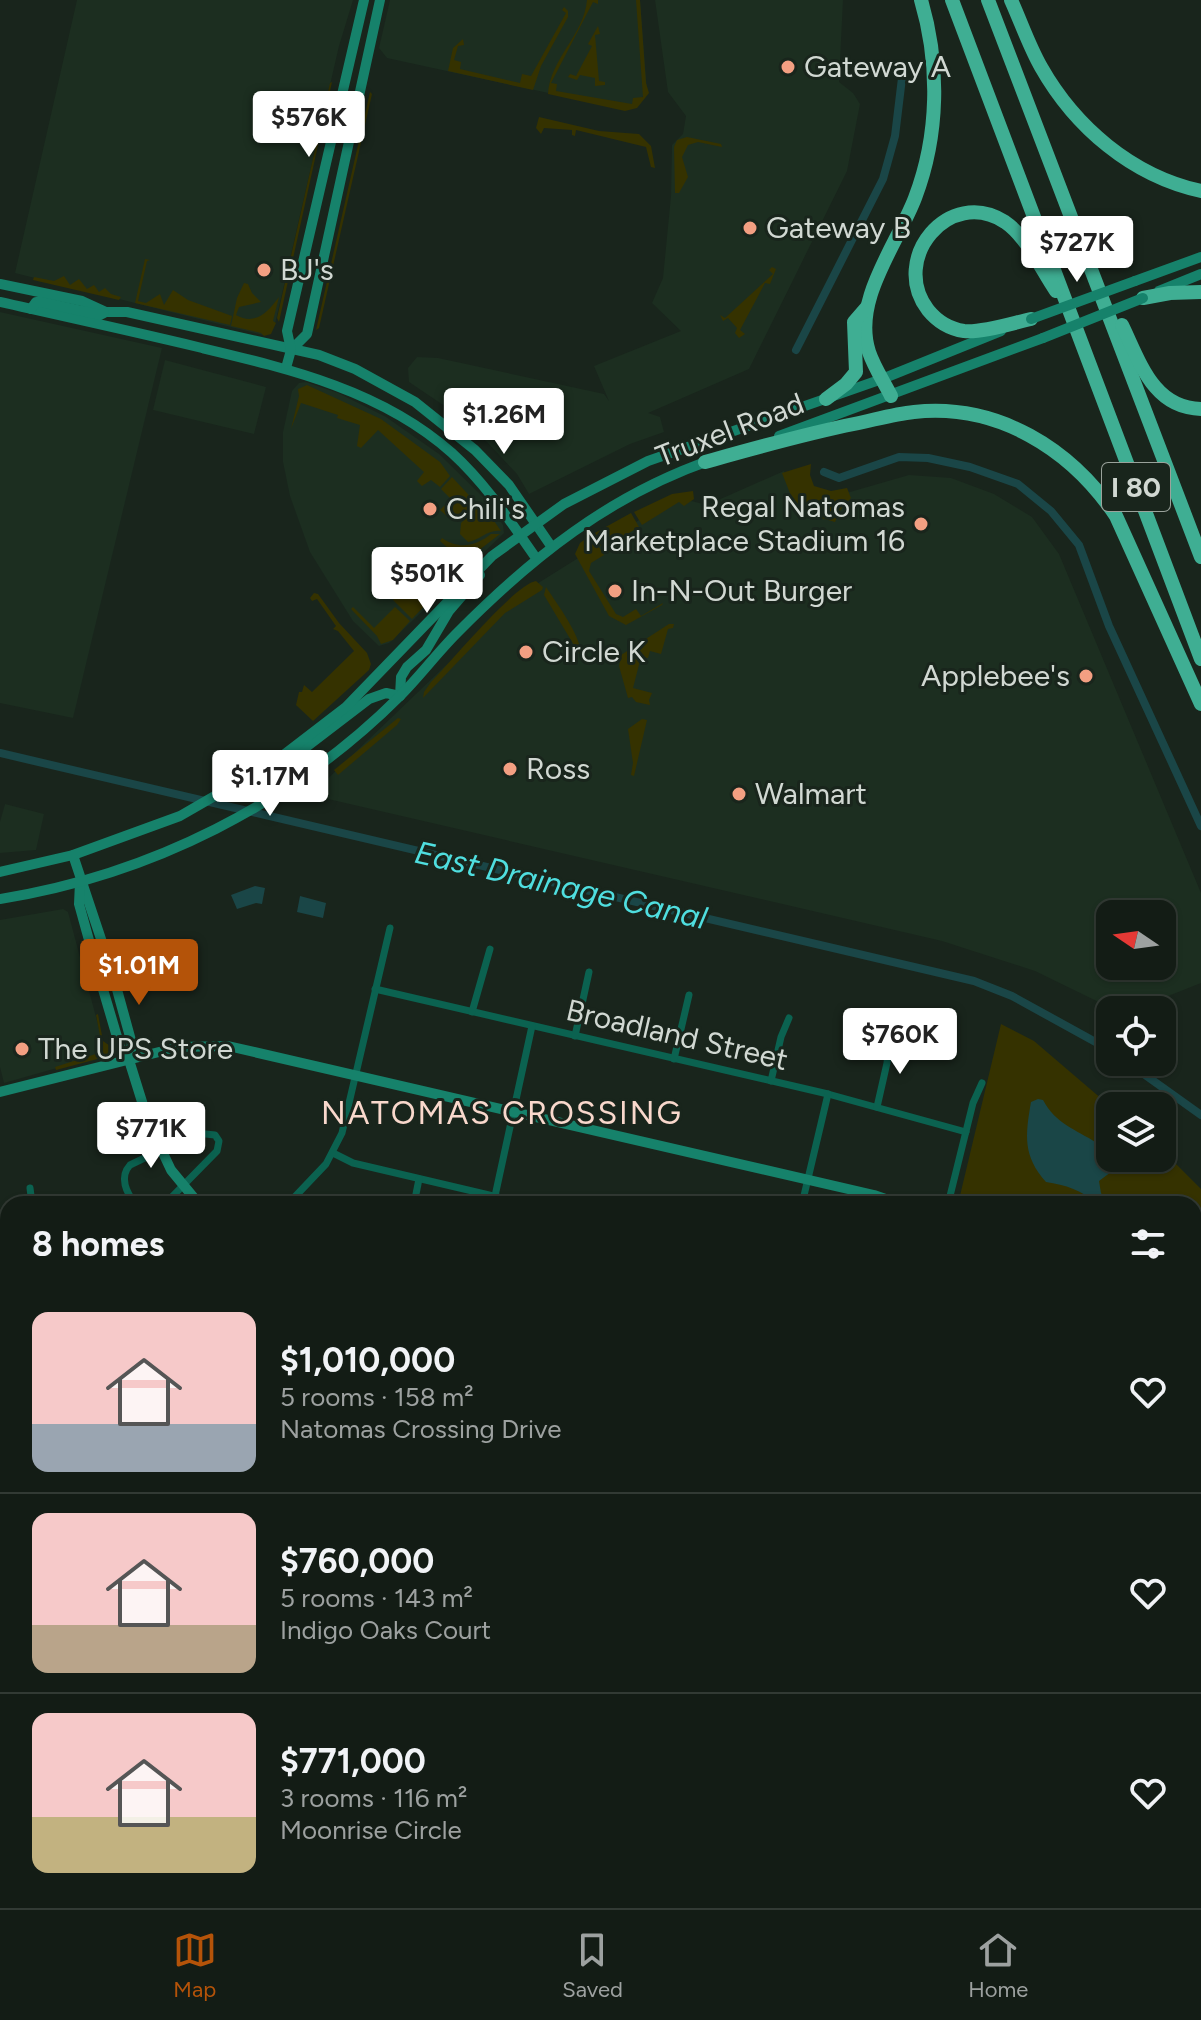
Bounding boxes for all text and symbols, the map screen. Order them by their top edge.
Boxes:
place label: Gateway A [804,48,952,85]
marker: Gateway A [779,58,797,76]
pin: $576K [253,91,365,159]
text: $576K [271,101,347,133]
place label: Gateway B [766,209,911,246]
pin: $727K [1021,216,1133,284]
marker: Gateway B [741,219,759,237]
text: $727K [1039,226,1115,258]
place label: BJ's [280,251,334,288]
marker: BJ's [255,261,273,279]
street label: Truxel Road [651,384,809,475]
pin: $1.26M [439,388,569,456]
text: $1.26M [462,398,546,430]
road number: I 80 [1102,463,1170,511]
place label: Regal Natomas Marketplace Stadium 16 [584,488,905,559]
place label: Chili's [446,490,525,527]
marker: Chili's [421,500,439,518]
marker: Regal Natomas Marketplace Stadium 16 [912,515,930,533]
pin: $501K [371,547,483,615]
text: $501K [390,557,464,589]
place label: In-N-Out Burger [631,572,852,609]
marker: In-N-Out Burger [606,582,624,600]
place label: Circle K [542,633,646,670]
marker: Circle K [517,643,535,661]
place label: Applebee's [921,657,1070,694]
marker: Applebee's [1077,667,1095,685]
pin: $1.17M [205,750,335,818]
place label: Ross [526,750,590,787]
text: $1.17M [230,760,310,792]
marker: Ross [501,760,519,778]
place label: Walmart [755,775,867,812]
marker: Walmart [730,785,748,803]
water label: East Drainage Canal [411,833,712,937]
north arrow [1096,900,1176,980]
map controls [1096,900,1176,1172]
pin: $1.01M [74,939,204,1007]
text: $1.01M [98,949,180,981]
street label: Broadland Street [563,991,792,1078]
button: locate [1096,996,1176,1076]
pin: $760K [844,1008,956,1076]
text: $760K [861,1018,939,1050]
place label: The UPS Store [38,1030,233,1067]
marker: The UPS Store [13,1040,31,1058]
button: layers [1096,1092,1176,1172]
district label: NATOMAS CROSSING [321,1094,683,1132]
pin: $771K [95,1102,207,1170]
text: $771K [115,1112,187,1144]
icon: filters [1126,1222,1170,1266]
text: 8 homes [32,1224,164,1265]
text: $1,010,000 [280,1340,455,1381]
icon: home [96,1344,192,1440]
icon: heart [1126,1370,1170,1414]
text: 5 rooms · 158 m² [280,1381,474,1413]
text: Natomas Crossing Drive [280,1413,561,1445]
text: $760,000 [280,1541,434,1582]
icon: home [96,1545,192,1641]
icon: heart [1126,1571,1170,1615]
text: 5 rooms · 143 m² [280,1582,473,1614]
text: Indigo Oaks Court [280,1614,491,1646]
text: $771,000 [280,1741,426,1782]
icon: home [96,1745,192,1841]
icon: heart [1126,1771,1170,1815]
text: 3 rooms · 116 m² [280,1782,467,1814]
text: Moonrise Circle [280,1814,462,1846]
tab: Map [173,1928,217,2003]
tab: Saved [562,1928,623,2003]
tab: Home [968,1928,1028,2003]

